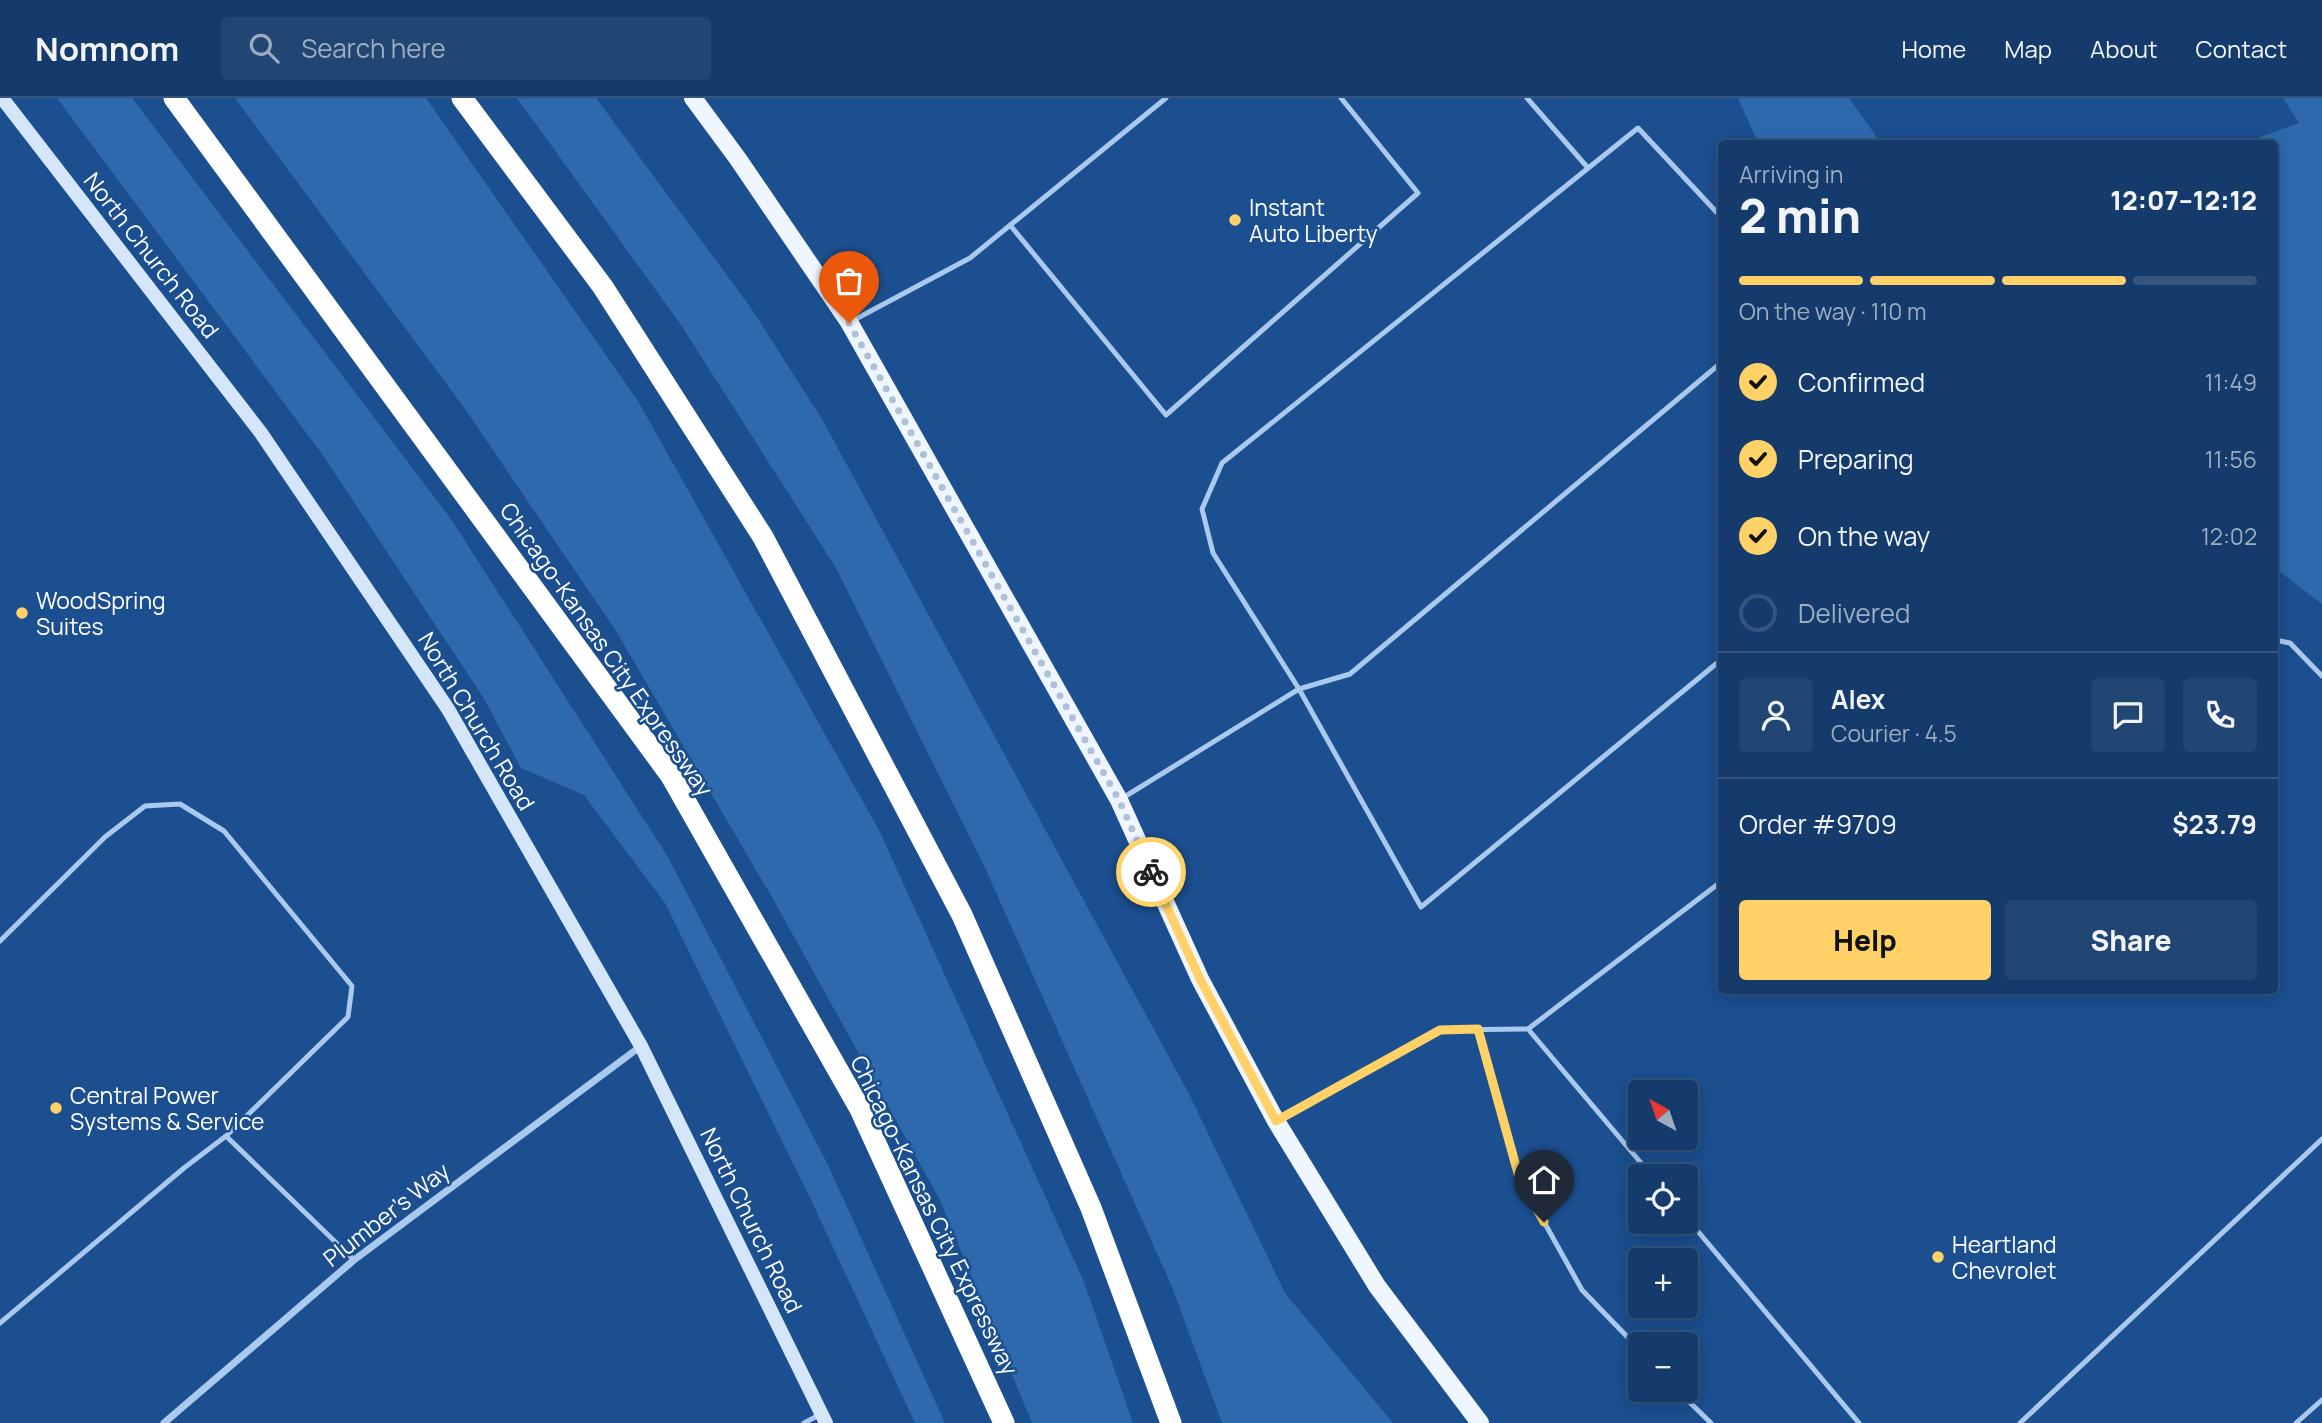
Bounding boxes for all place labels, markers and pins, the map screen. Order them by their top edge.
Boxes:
place label: Instant Auto Liberty [1249,191,1378,249]
marker: Instant Auto Liberty [1227,212,1243,228]
pin [819,251,879,323]
place label: WoodSpring Suites [36,584,166,642]
marker: WoodSpring Suites [14,605,30,621]
place label: Central Power Systems & Service [70,1079,265,1137]
marker: Central Power Systems & Service [48,1100,64,1116]
pin [1514,1150,1574,1222]
place label: Heartland Chevrolet [1952,1228,2057,1286]
marker: Heartland Chevrolet [1930,1249,1946,1265]

